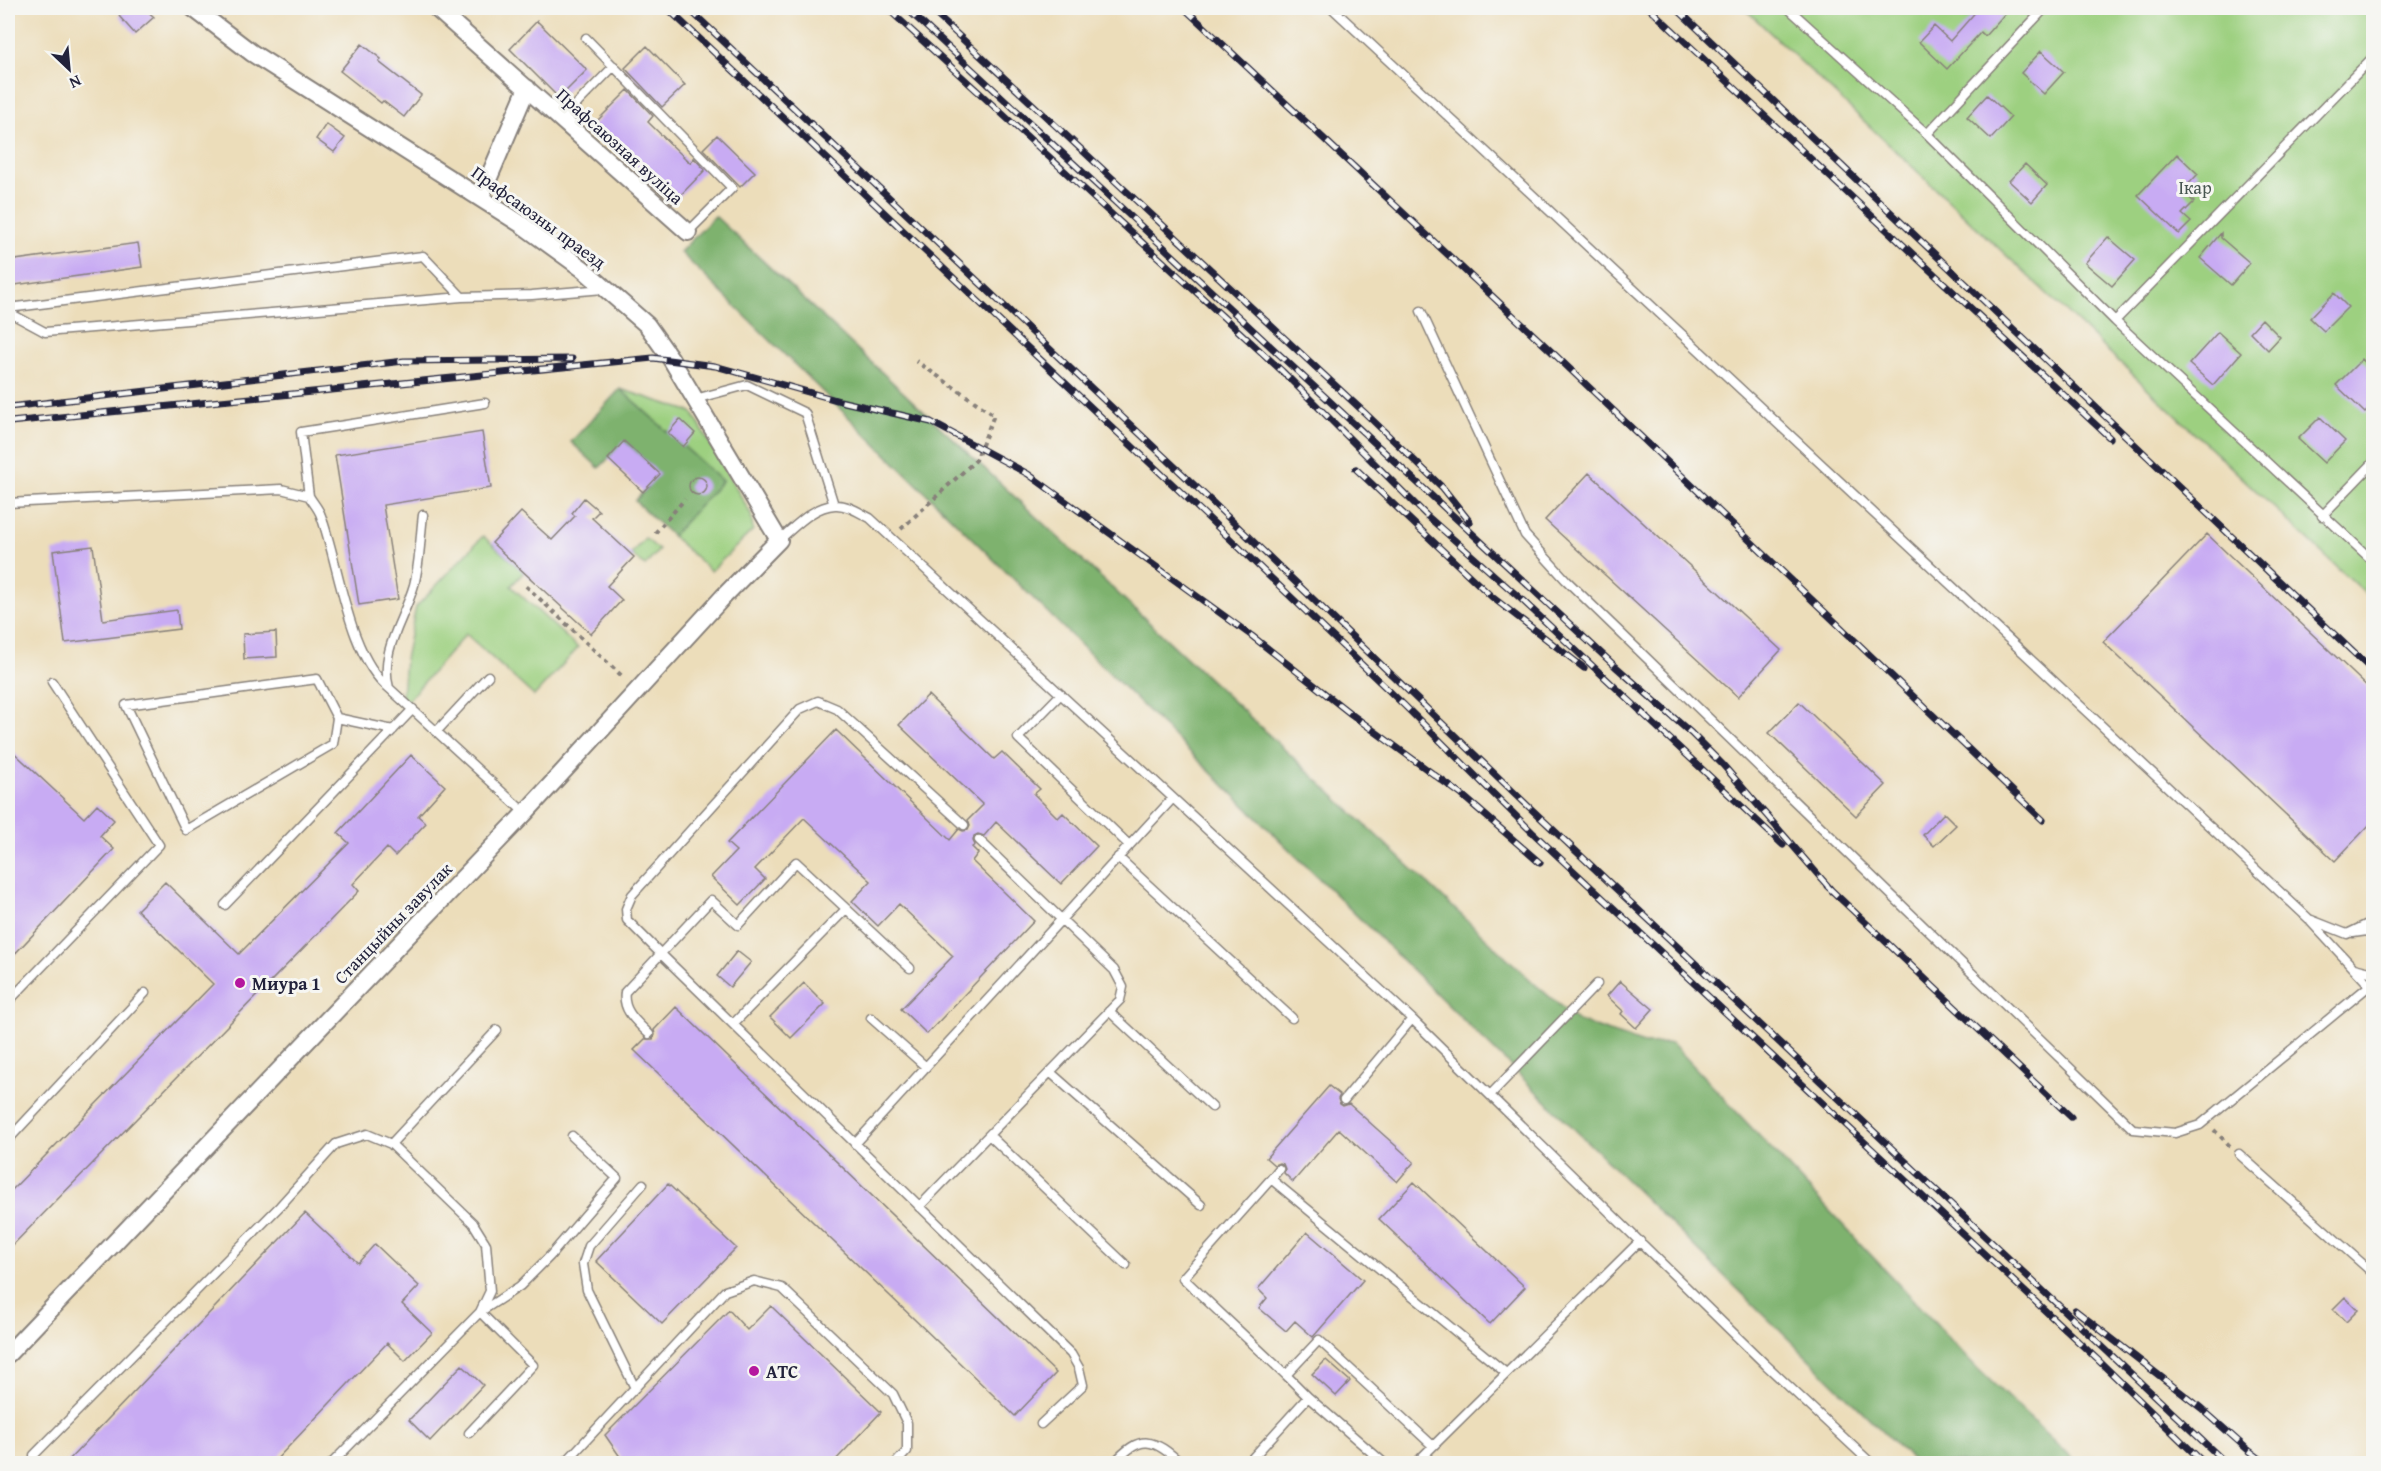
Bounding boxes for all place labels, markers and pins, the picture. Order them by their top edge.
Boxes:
place label: Миура 1 [252,970,321,997]
marker: Миура 1 [233,976,247,990]
place label: АТС [766,1358,798,1385]
marker: АТС [747,1364,761,1378]

